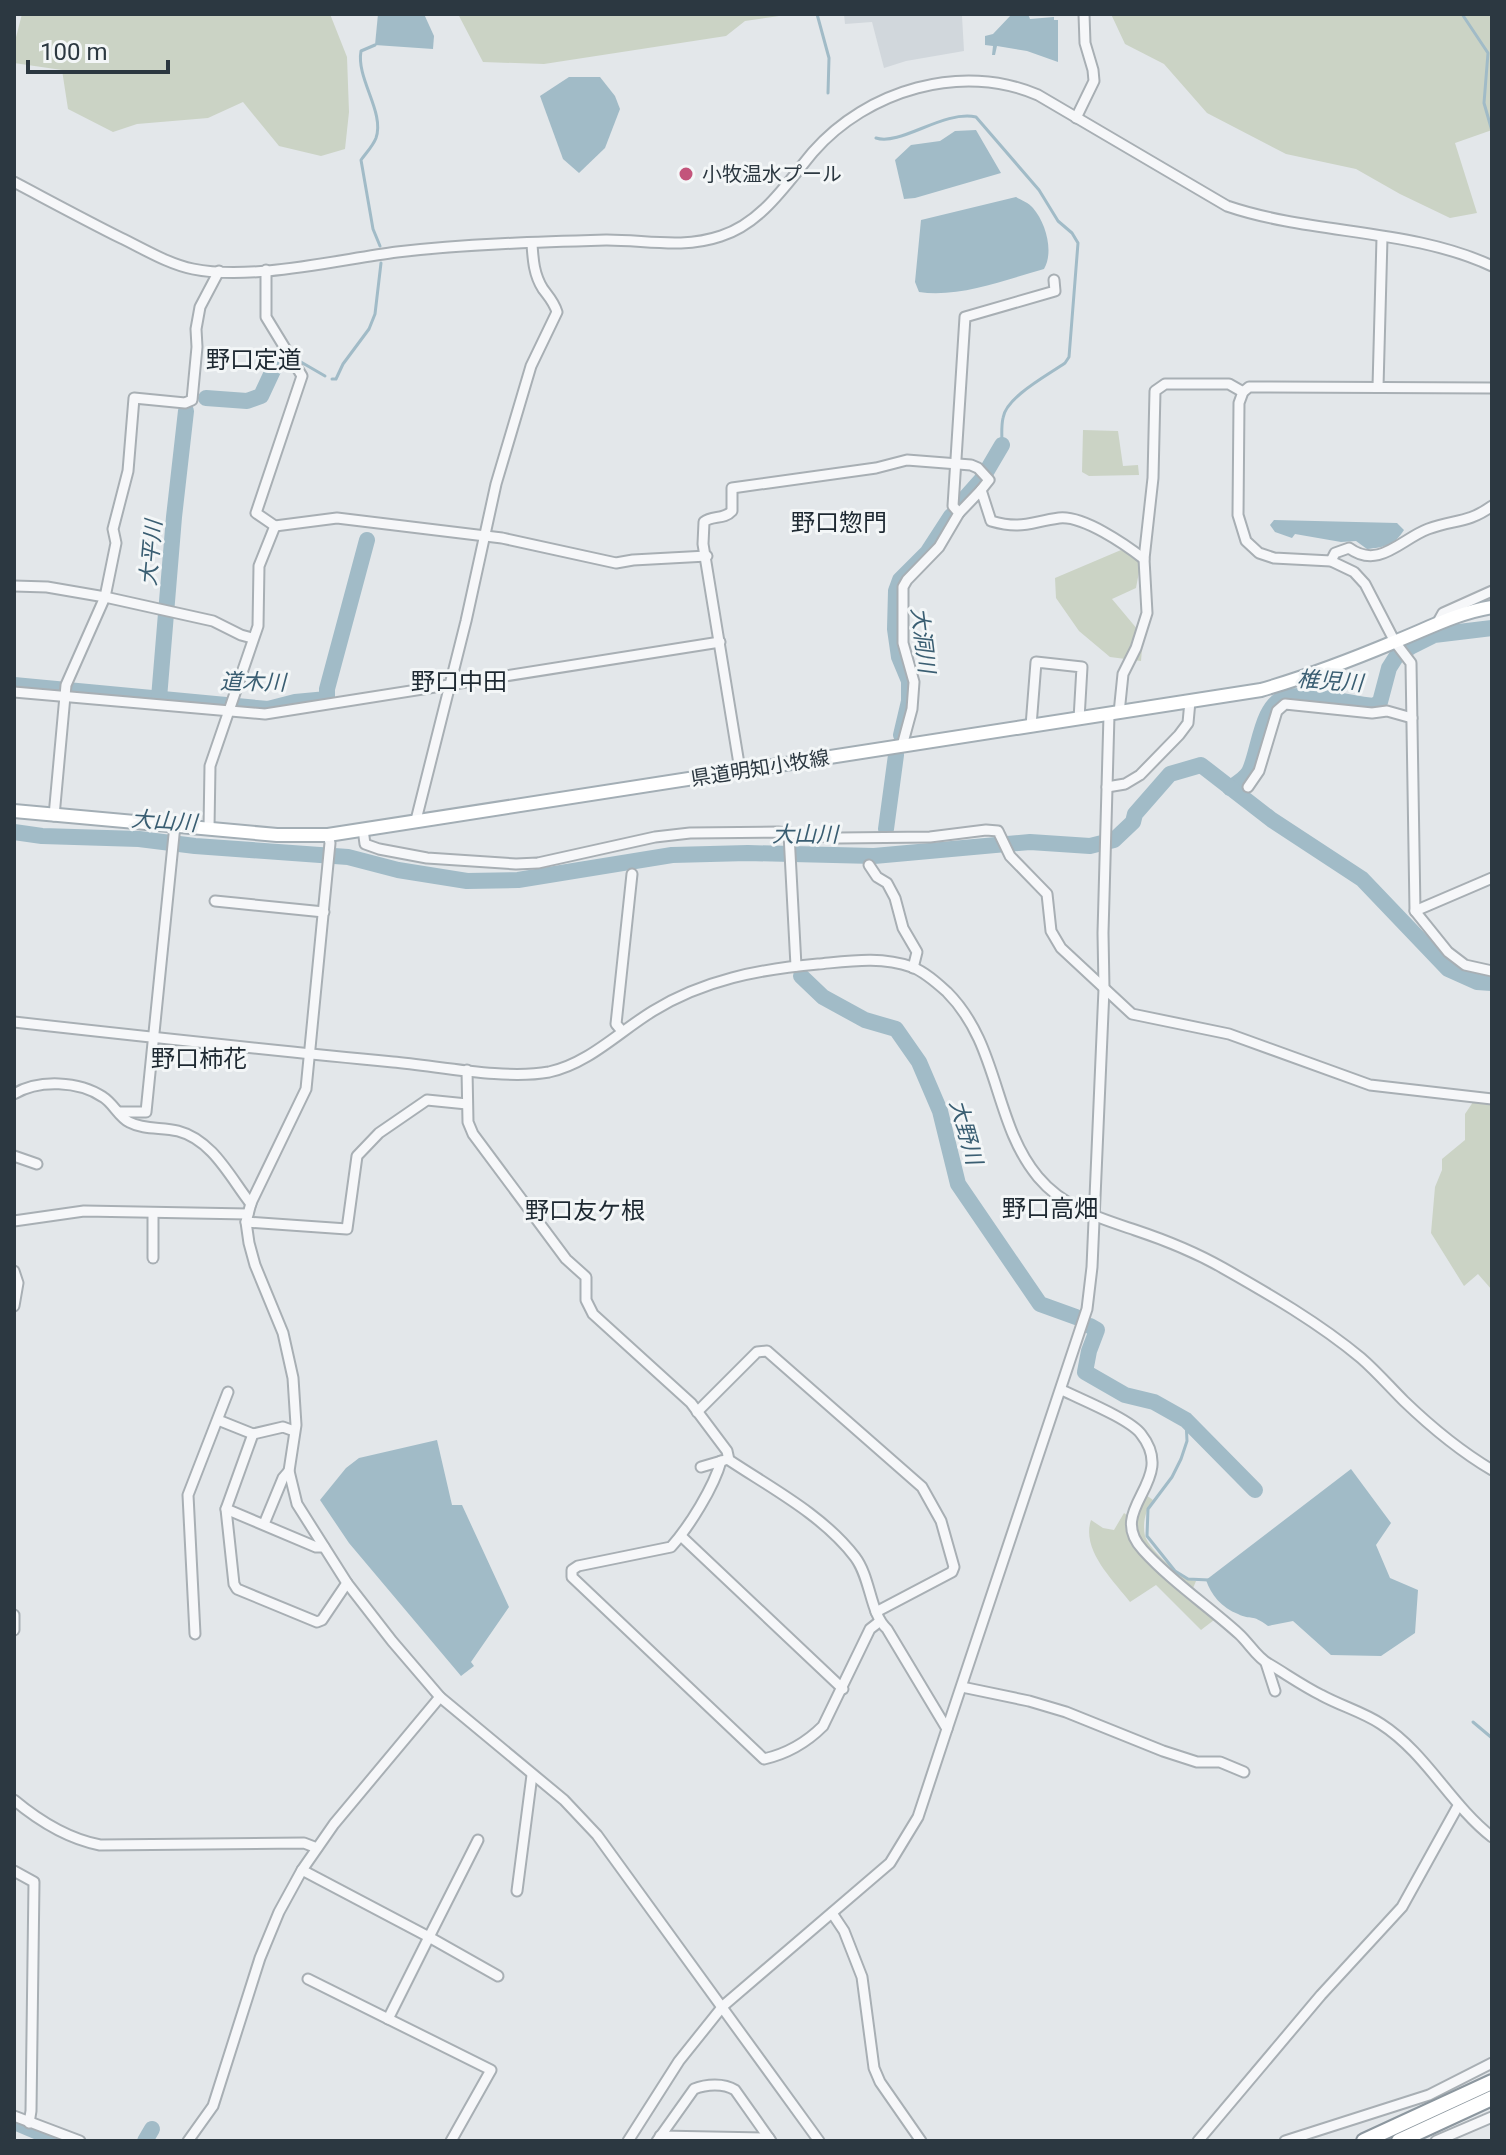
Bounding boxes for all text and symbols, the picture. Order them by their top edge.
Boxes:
scale bar [28,24,168,74]
text: 100 m [40,38,107,66]
place label: 小牧温水プール [702,162,842,186]
marker: 小牧温水プール [677,165,695,183]
district label: 野口定道 [206,346,302,374]
district label: 野口惣門 [791,509,887,537]
water label: 大平川 [136,517,167,587]
water label: 大洞川 [907,606,940,676]
water label: 椎児川 [1296,666,1366,696]
district label: 野口中田 [411,668,507,696]
water label: 道木川 [220,669,288,695]
street label: 県道明知小牧線 [689,745,831,791]
water label: 大山川 [130,806,200,836]
water label: 大山川 [772,822,840,847]
district label: 野口柿花 [151,1045,247,1073]
water label: 大野川 [945,1097,988,1169]
district label: 野口高畑 [1002,1195,1098,1223]
district label: 野口友ケ根 [525,1197,645,1225]

